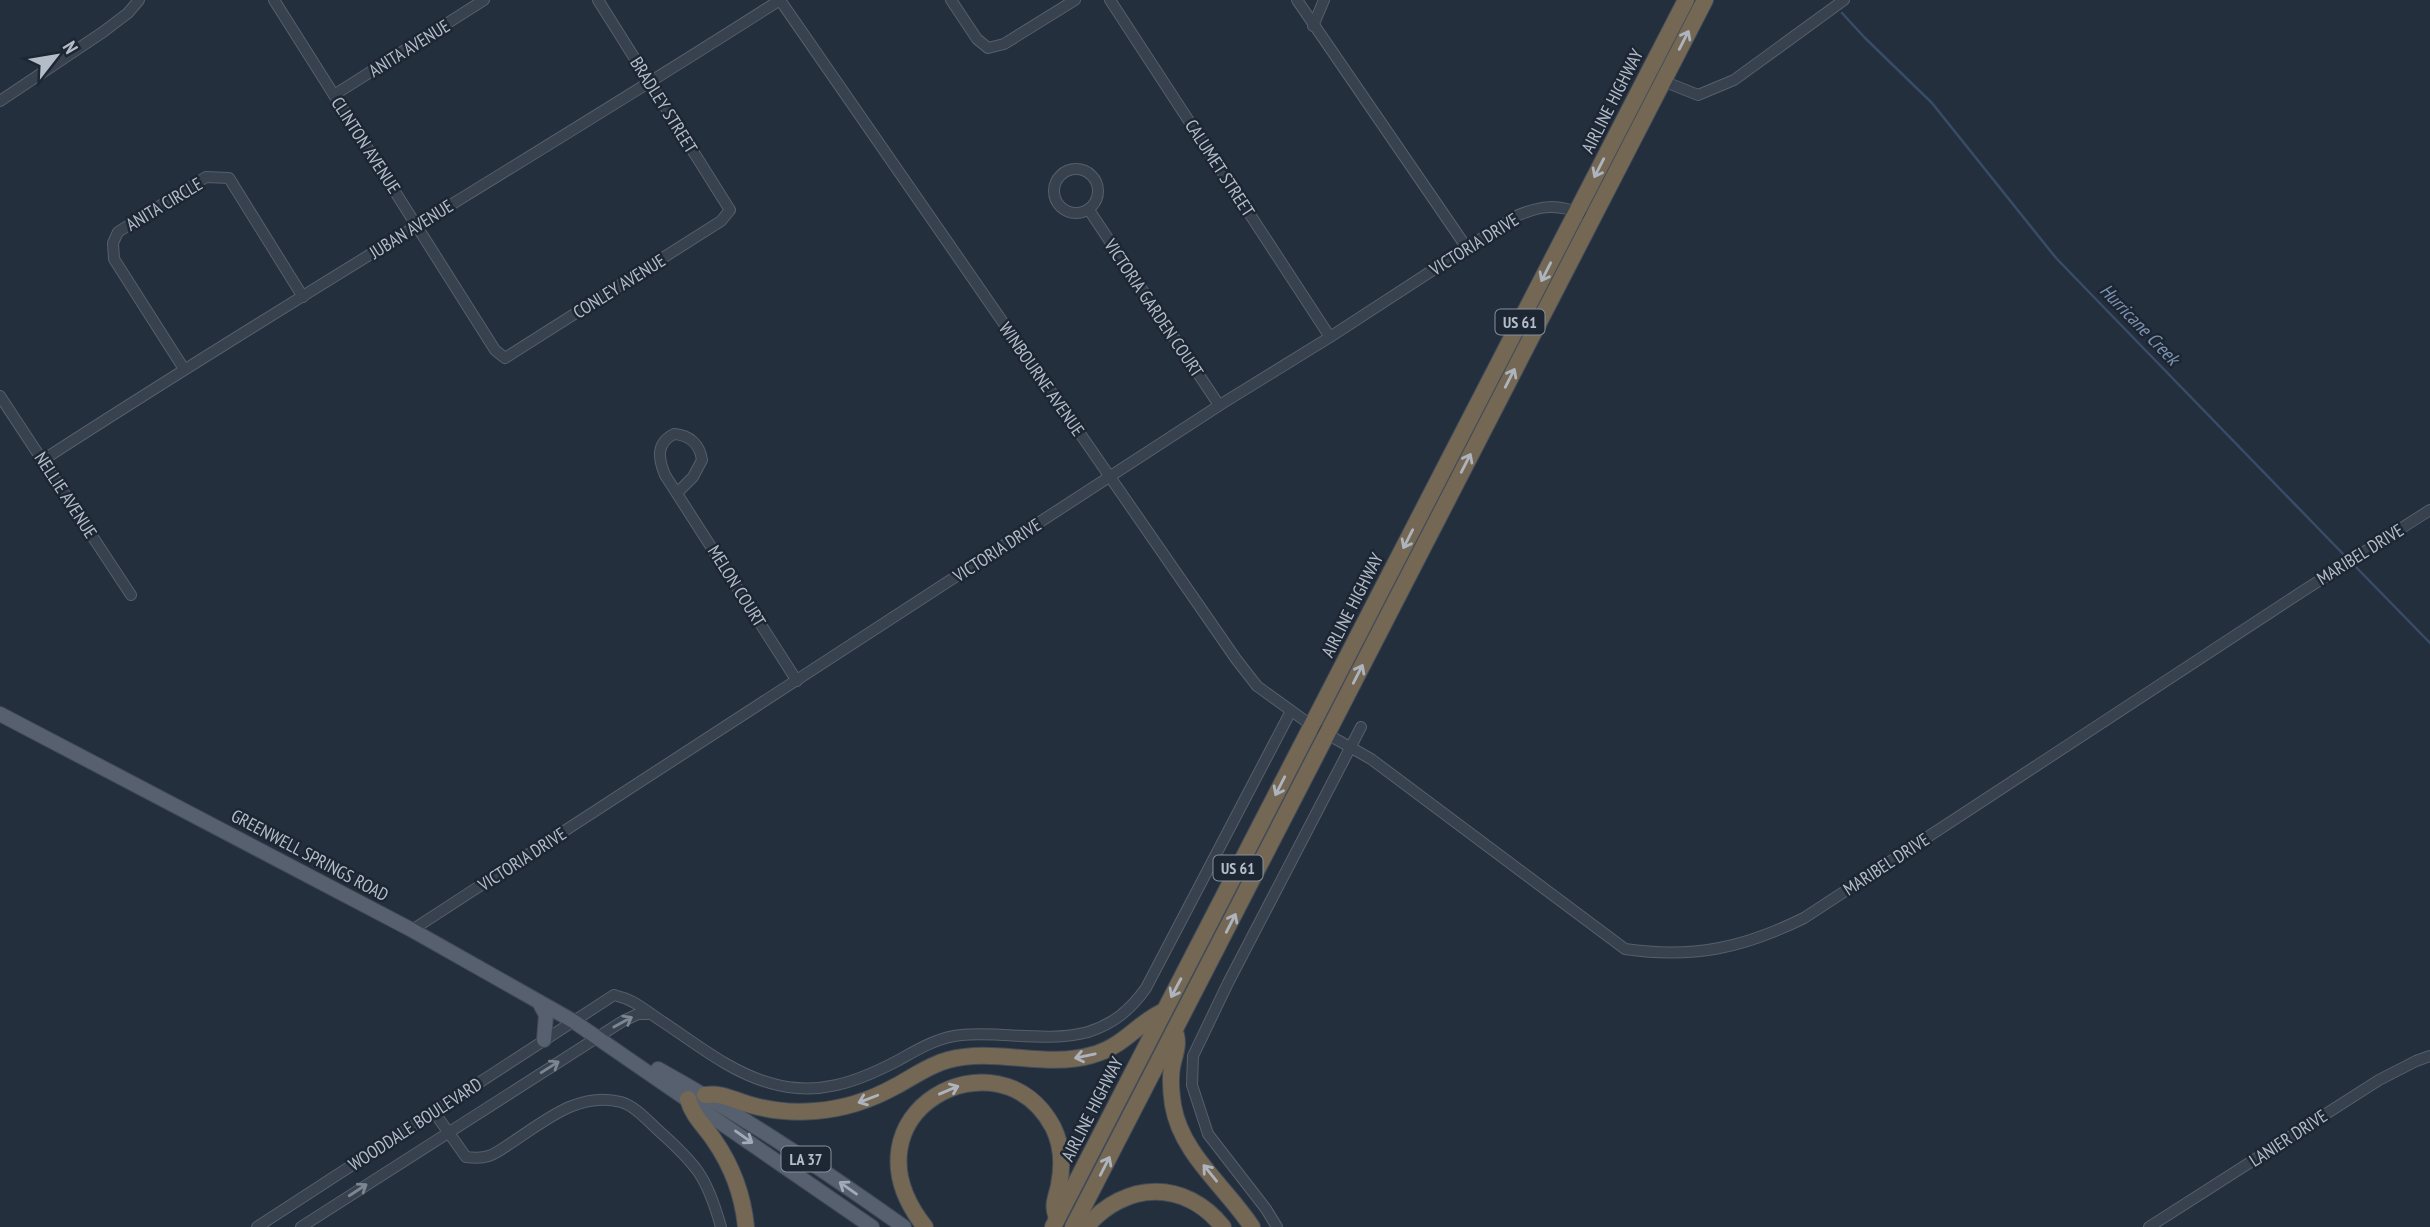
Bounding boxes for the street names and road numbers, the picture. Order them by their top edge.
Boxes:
street label: ANITA AVENUE [364,14,454,82]
street label: AIRLINE HIGHWAY [1576,44,1648,157]
street label: BRADLEY STREET [625,53,703,157]
street label: CLINTON AVENUE [326,92,406,198]
street label: CALUMET STREET [1180,115,1260,221]
street label: ANITA CIRCLE [122,172,206,236]
street label: JUBAN AVENUE [364,194,457,264]
street label: VICTORIA DRIVE [1424,208,1523,281]
street label: VICTORIA GARDEN COURT [1099,234,1209,381]
street label: CONLEY AVENUE [569,249,669,323]
road number: US 61 [1496,310,1544,334]
street label: WINBOURNE AVENUE [994,318,1090,440]
street label: NELLIE AVENUE [30,448,102,542]
street label: VICTORIA DRIVE [948,513,1045,588]
street label: MARIBEL DRIVE [2312,518,2408,590]
street label: MELON COURT [703,541,771,631]
street label: AIRLINE HIGHWAY [1316,548,1388,661]
street label: GREENWELL SPRINGS ROAD [227,804,393,906]
street label: VICTORIA DRIVE [473,822,570,897]
street label: MARIBEL DRIVE [1839,828,1933,900]
road number: US 61 [1214,856,1262,880]
street label: AIRLINE HIGHWAY [1056,1052,1128,1165]
street label: WOODDALE BOULEVARD [344,1072,486,1176]
street label: LANIER DRIVE [2245,1104,2331,1172]
road number: LA 37 [782,1147,830,1172]

